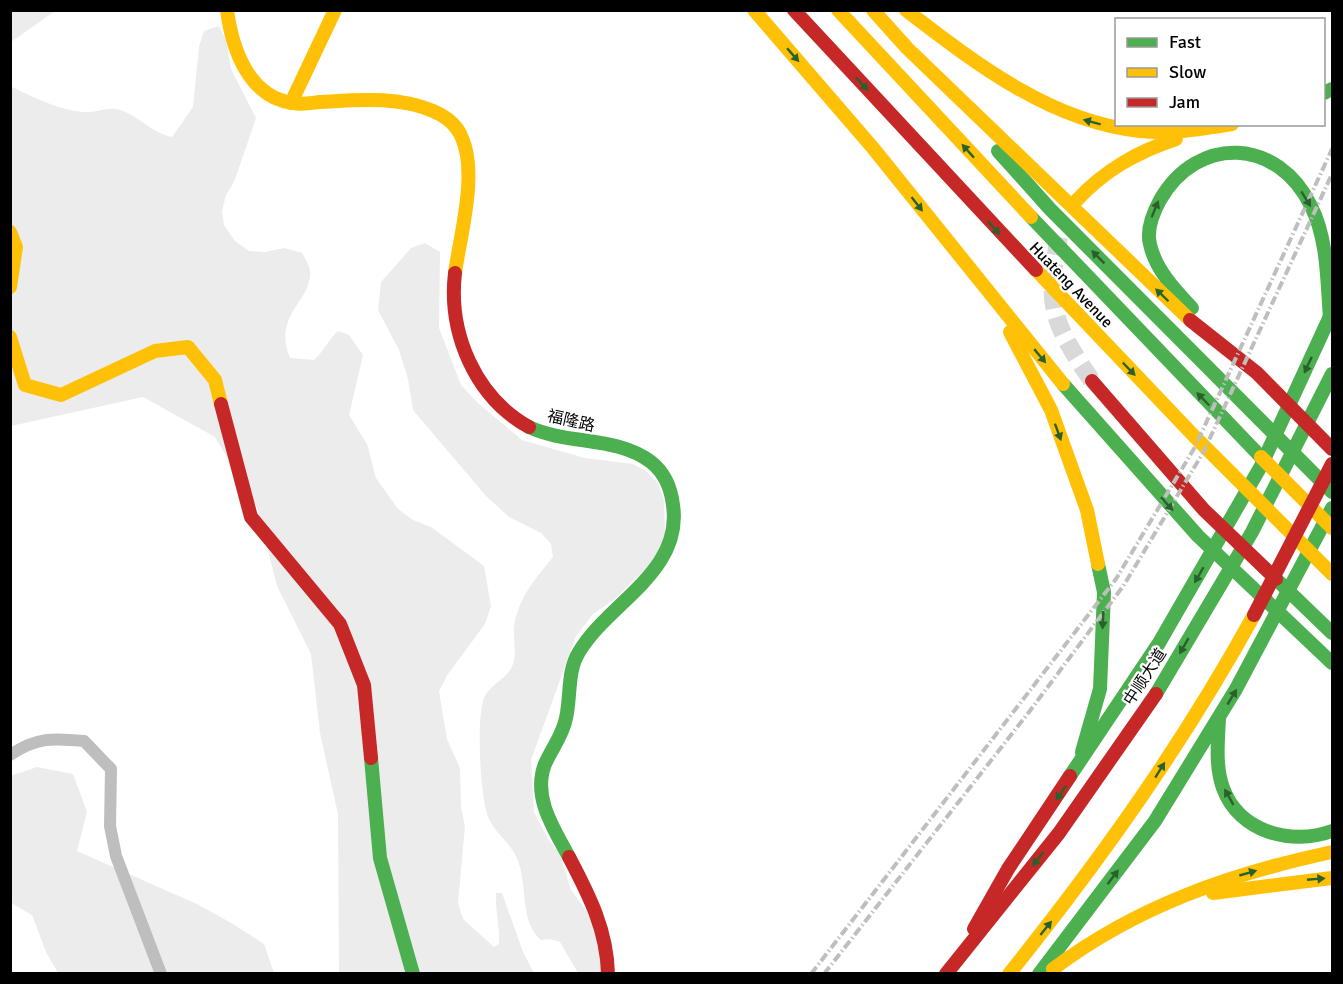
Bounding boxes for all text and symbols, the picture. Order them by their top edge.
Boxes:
legend [1115,18,1325,126]
text: Fast [1169,31,1201,53]
one-way arrow [786,47,800,62]
text: Slow [1169,61,1206,83]
one-way arrow [855,77,869,91]
text: Jam [1169,91,1200,113]
one-way arrow [1083,117,1101,126]
one-way arrow [961,143,975,158]
one-way arrow [1301,191,1312,207]
one-way arrow [911,197,923,212]
one-way arrow [1151,200,1160,218]
one-way arrow [987,221,1001,235]
street label: Huateng Avenue [1025,238,1117,332]
one-way arrow [1091,251,1105,265]
one-way arrow [1156,289,1170,303]
one-way arrow [1033,348,1046,363]
one-way arrow [1303,356,1313,374]
one-way arrow [1122,362,1136,377]
one-way arrow [1196,391,1210,406]
street label: 福隆路 [545,406,597,436]
one-way arrow [1054,423,1064,441]
one-way arrow [1160,496,1173,511]
one-way arrow [1193,567,1204,583]
one-way arrow [1099,610,1108,629]
one-way arrow [1179,638,1190,654]
street label: 中顺大道 [1119,645,1171,709]
one-way arrow [1226,689,1237,705]
one-way arrow [1154,762,1165,778]
one-way arrow [1055,784,1067,800]
one-way arrow [1224,788,1234,805]
one-way arrow [1033,851,1045,866]
one-way arrow [1239,868,1257,877]
one-way arrow [1107,869,1119,885]
one-way arrow [1307,874,1326,884]
one-way arrow [1039,920,1052,936]

